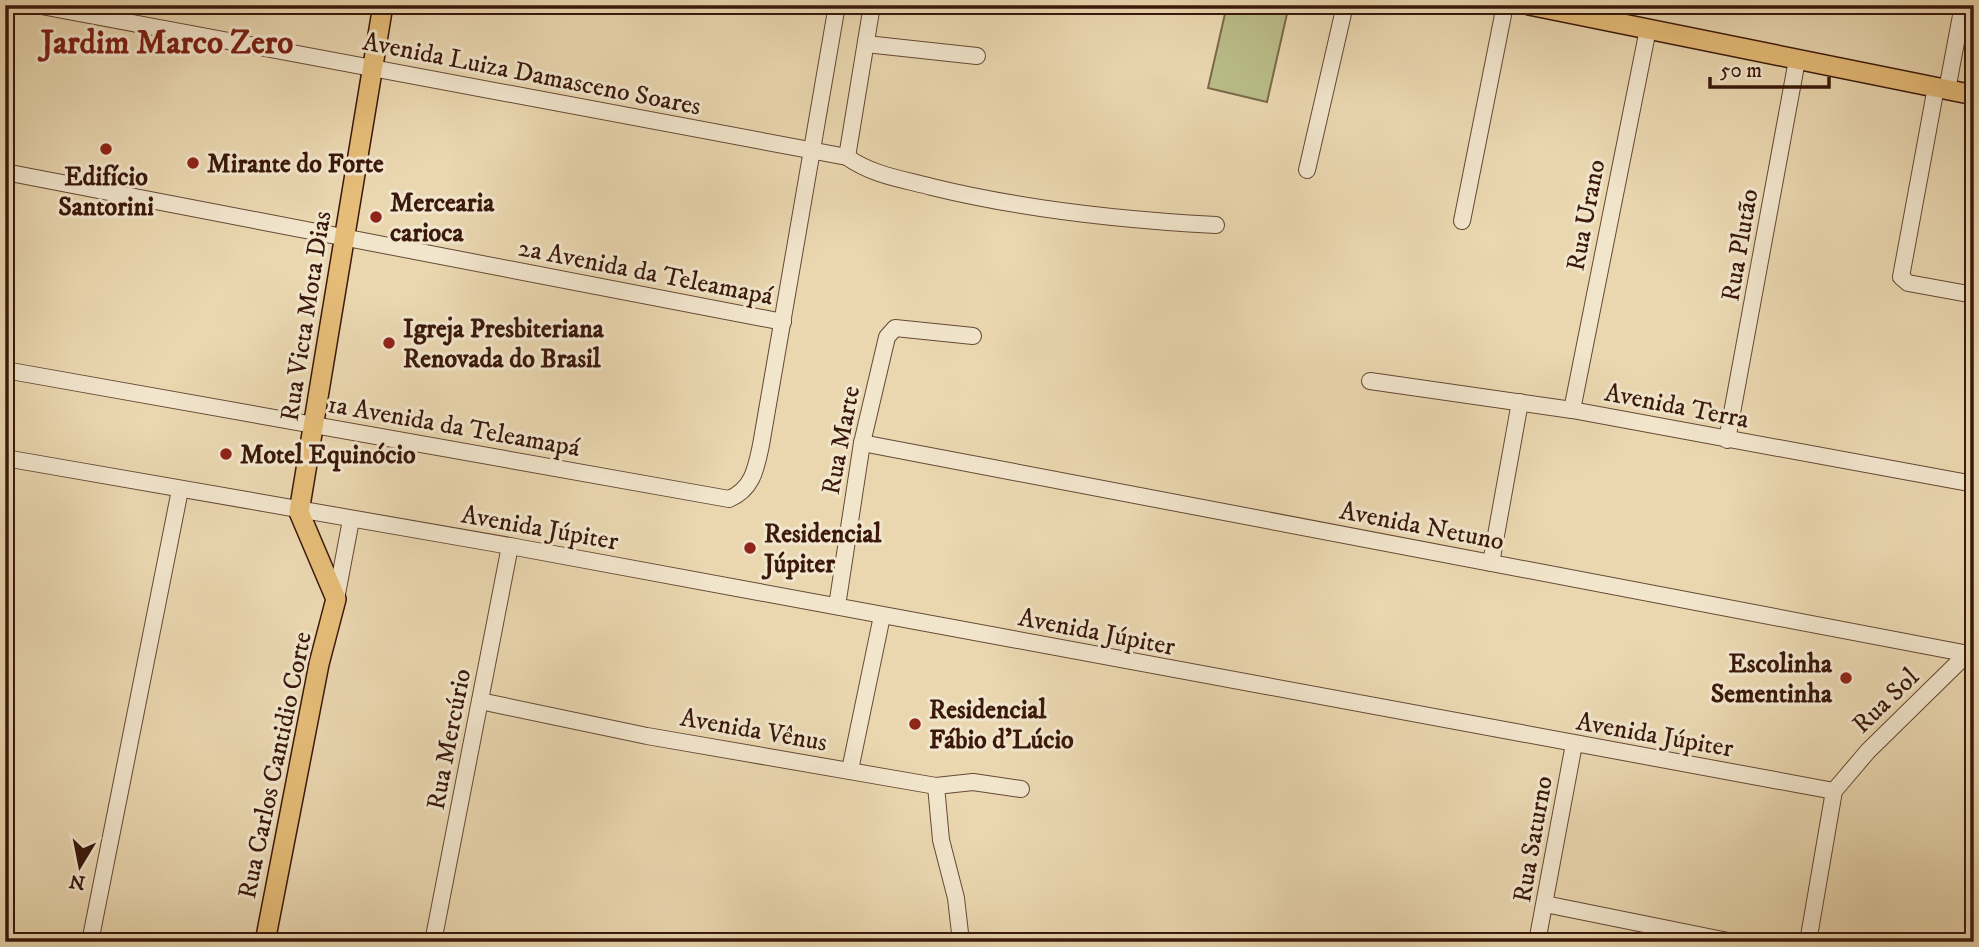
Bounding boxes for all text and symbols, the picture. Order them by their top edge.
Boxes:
district label: Jardim Marco Zero [37,23,293,64]
street label: Avenida Luiza Damasceno Soares [360,25,704,123]
scale bar [1710,46,1828,90]
text: 50 m [1720,58,1762,84]
marker: Edifício Santorini [98,141,114,157]
place label: Mirante do Forte [207,148,384,181]
marker: Mirante do Forte [185,155,201,171]
street label: Rua Urano [1560,157,1613,274]
place label: Edifício Santorini [58,161,154,224]
street label: Rua Plutão [1714,186,1767,304]
place label: Mercearia carioca [390,187,495,250]
street label: Rua Victa Mota Dias [274,209,339,424]
marker: Mercearia carioca [368,209,384,225]
street label: 2a Avenida da Teleamapá [515,232,776,313]
place label: Igreja Presbiteriana Renovada do Brasil [403,313,605,376]
marker: Igreja Presbiteriana Renovada do Brasil [381,335,397,351]
street label: Avenida Terra [1602,376,1752,437]
street label: Rua Marte [815,383,868,497]
street label: 1a Avenida da Teleamapá [325,388,583,465]
place label: Motel Equinócio [240,439,416,472]
marker: Motel Equinócio [218,446,234,462]
street label: Avenida Netuno [1337,494,1507,559]
street label: Avenida Júpiter [459,498,621,559]
place label: Residencial Júpiter [761,518,882,581]
marker: Residencial Júpiter [742,540,758,556]
street label: Avenida Júpiter [1016,601,1178,664]
street label: Rua Carlos Cantidio Corte [231,629,320,902]
place label: Escolinha Sementinha [1711,648,1833,711]
street label: Rua Sol [1846,661,1927,741]
street label: Rua Mercúrio [420,666,479,813]
marker: Escolinha Sementinha [1838,670,1854,686]
place label: Residencial Fábio d'Lúcio [929,694,1074,757]
street label: Avenida Vênus [678,701,830,760]
street label: Avenida Júpiter [1574,705,1736,766]
marker: Residencial Fábio d'Lúcio [907,716,923,732]
street label: Rua Saturno [1506,773,1561,905]
north arrow [46,832,116,902]
text: N [67,869,87,894]

